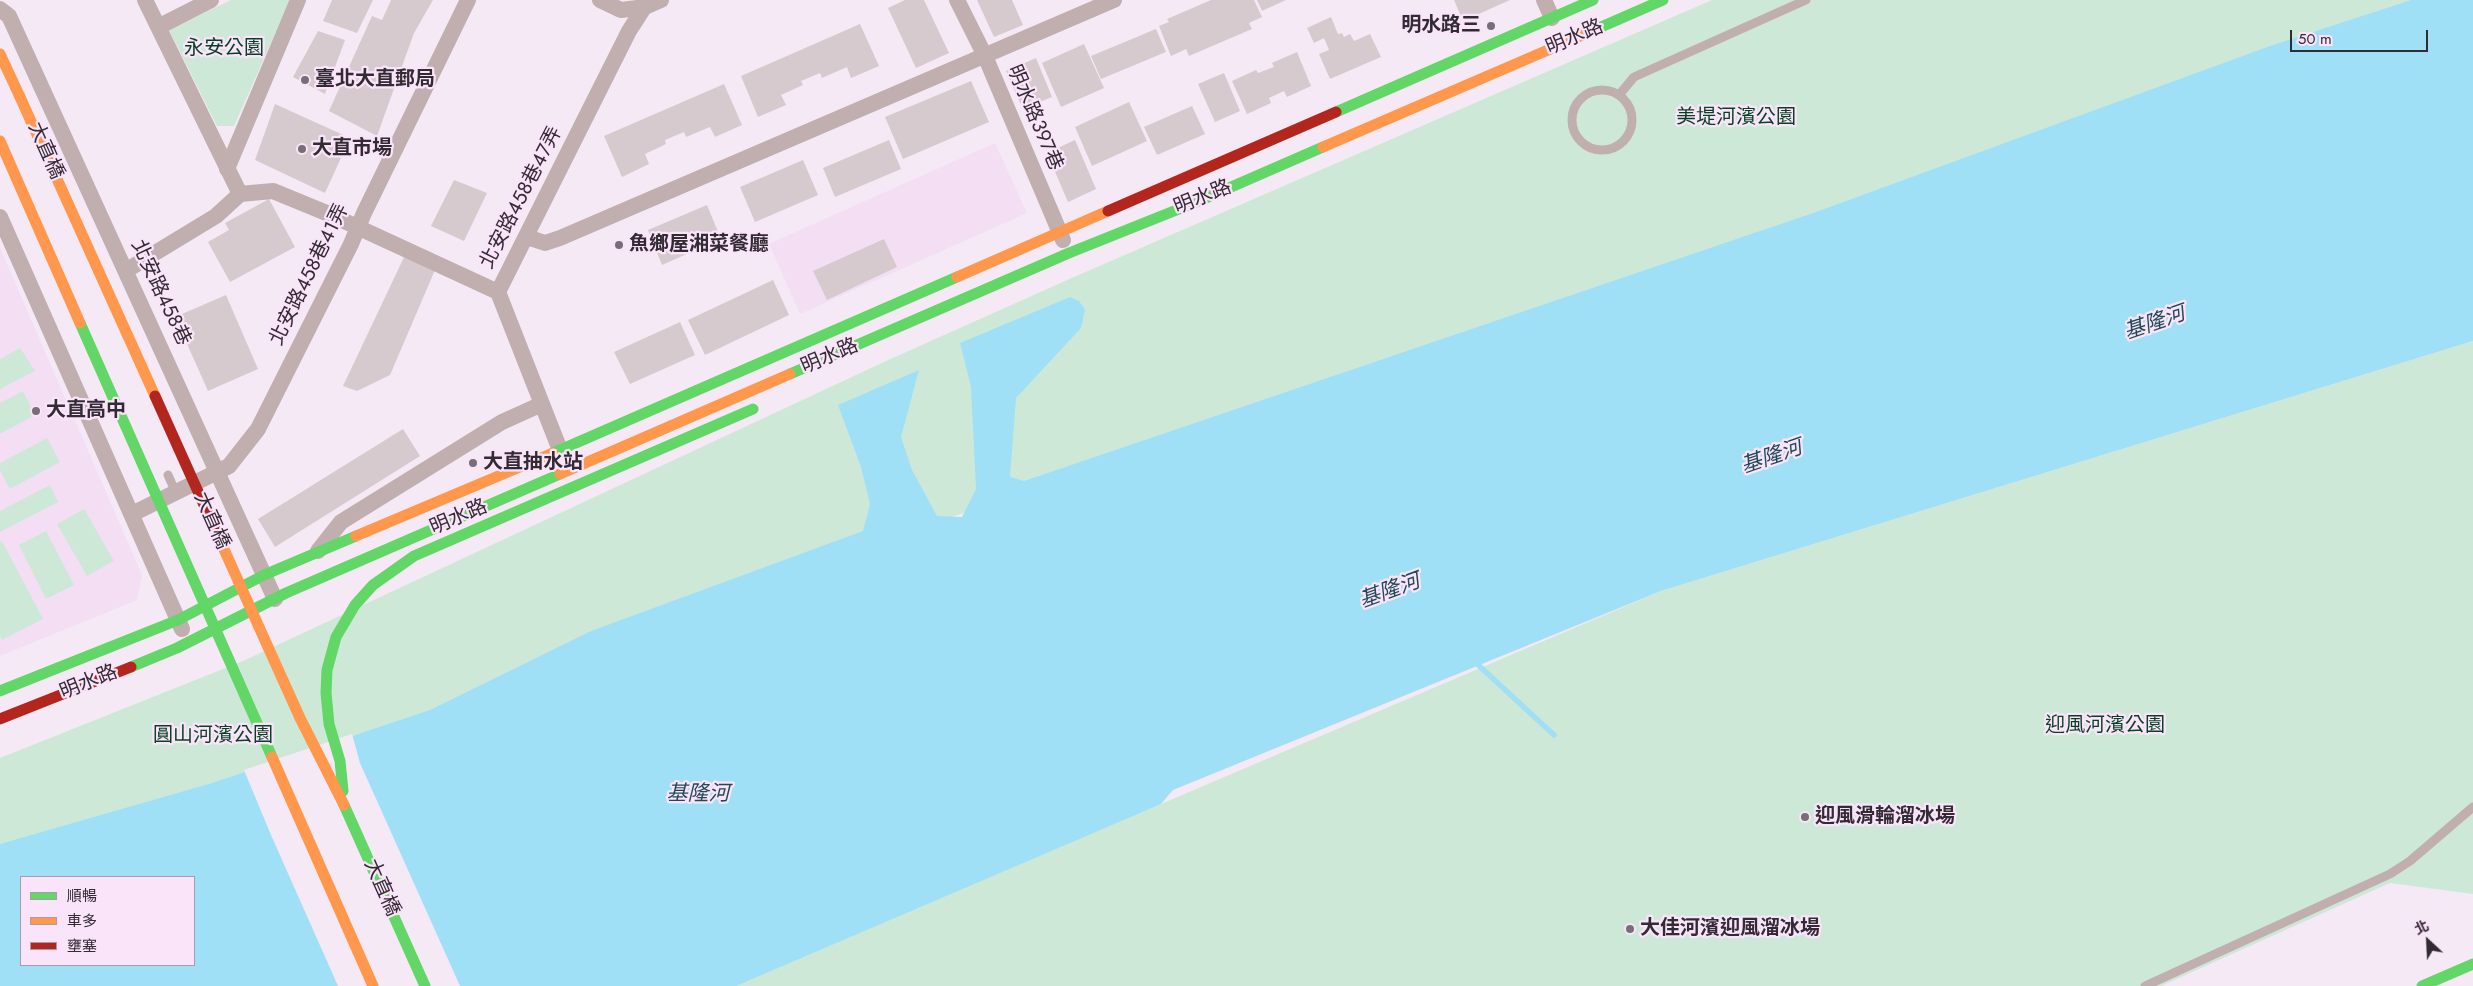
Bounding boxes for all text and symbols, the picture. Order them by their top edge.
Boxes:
place label: 明水路三 [1401,14,1481,38]
street label: 明水路 [1543,15,1607,61]
marker: 明水路三 [1485,20,1497,32]
scale bar [2293,20,2430,52]
text: 50 m [2298,28,2332,50]
park label: 永安公園 [184,37,264,61]
street label: 明水路397巷 [1001,62,1067,174]
place label: 臺北大直郵局 [315,68,435,92]
marker: 臺北大直郵局 [299,74,311,86]
park label: 美堤河濱公園 [1676,106,1796,130]
street label: 大直橋 [22,119,68,183]
street label: 北安路458巷47弄 [476,123,568,273]
place label: 大直市場 [312,137,392,161]
marker: 大直市場 [296,143,308,155]
street label: 明水路 [1171,176,1235,220]
street label: 北安路458巷41弄 [265,200,355,350]
place label: 魚鄉屋湘菜餐廳 [629,233,769,257]
street label: 北安路458巷 [125,236,195,350]
marker: 魚鄉屋湘菜餐廳 [613,239,625,251]
water label: 基隆河 [2121,302,2189,346]
street label: 明水路 [798,334,862,380]
place label: 大直高中 [46,399,126,423]
marker: 大直高中 [30,405,42,417]
water label: 基隆河 [1738,436,1806,480]
place label: 大直抽水站 [483,451,583,475]
marker: 大直抽水站 [467,457,479,469]
street label: 大直橋 [188,489,234,553]
street label: 明水路 [427,495,491,541]
water label: 基隆河 [1356,569,1424,615]
street label: 明水路 [57,661,121,705]
park label: 迎風河濱公園 [2045,714,2165,738]
park label: 圓山河濱公園 [153,724,273,748]
water label: 基隆河 [667,782,729,808]
place label: 迎風滑輪溜冰場 [1815,805,1955,829]
marker: 迎風滑輪溜冰場 [1799,811,1811,823]
street label: 大直橋 [358,856,404,920]
legend [20,876,195,966]
text: 順暢 [67,885,97,907]
text: 車多 [67,910,97,932]
text: 北 [2411,915,2432,939]
north arrow [2403,916,2453,966]
place label: 大佳河濱迎風溜冰場 [1640,917,1820,941]
marker: 大佳河濱迎風溜冰場 [1624,923,1636,935]
text: 壅塞 [67,935,97,957]

